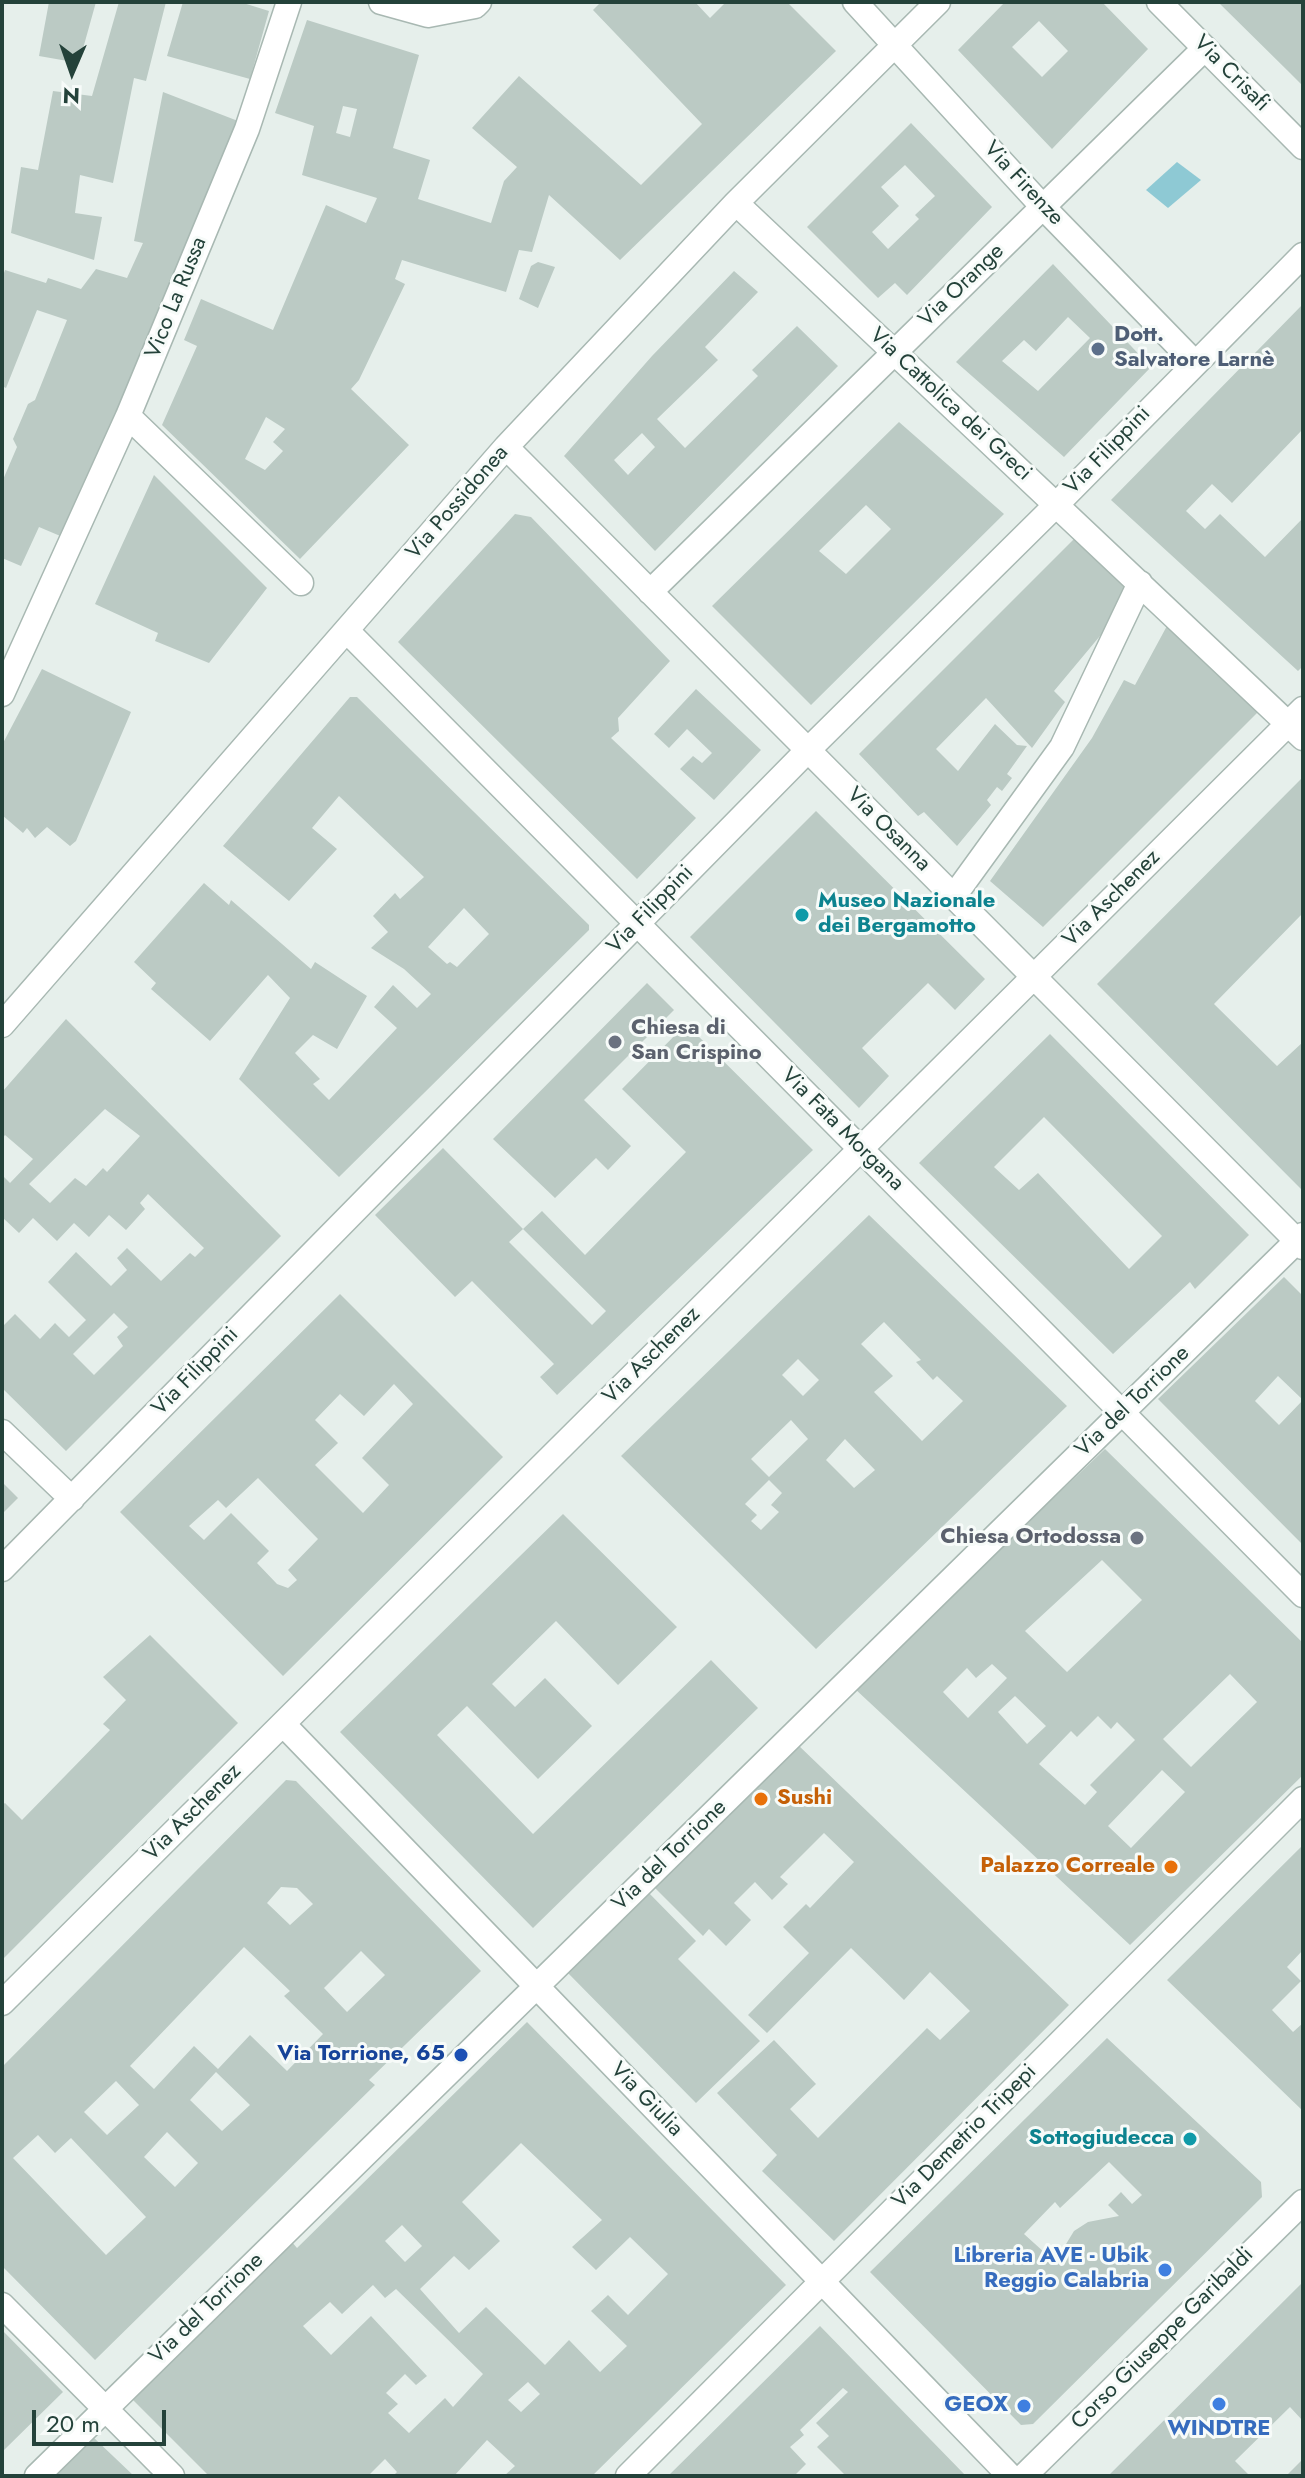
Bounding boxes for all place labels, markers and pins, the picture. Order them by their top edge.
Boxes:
place label: Dott. Salvatore Larnè [1114,323,1275,374]
marker: Dott. Salvatore Larnè [1089,340,1107,358]
place label: Museo Nazionale dei Bergamotto [818,889,995,940]
marker: Museo Nazionale dei Bergamotto [793,906,811,924]
place label: Chiesa di San Crispino [631,1016,762,1068]
marker: Chiesa di San Crispino [606,1033,624,1051]
place label: Chiesa Ortodossa [940,1525,1121,1551]
marker: Chiesa Ortodossa [1128,1529,1146,1547]
place label: Sushi [777,1786,832,1812]
marker: Sushi [752,1790,770,1808]
place label: Palazzo Correale [980,1854,1155,1880]
marker: Palazzo Correale [1162,1858,1180,1876]
place label: Via Torrione, 65 [277,2042,445,2068]
marker: Via Torrione, 65 [452,2046,470,2064]
place label: Sottogiudecca [1028,2126,1174,2152]
marker: Sottogiudecca [1181,2130,1199,2148]
place label: Libreria AVE - Ubik Reggio Calabria [954,2244,1149,2296]
marker: Libreria AVE - Ubik Reggio Calabria [1156,2261,1174,2279]
place label: GEOX [944,2393,1008,2419]
marker: WINDTRE [1210,2395,1228,2413]
marker: GEOX [1015,2397,1033,2415]
place label: WINDTRE [1167,2417,1271,2443]

